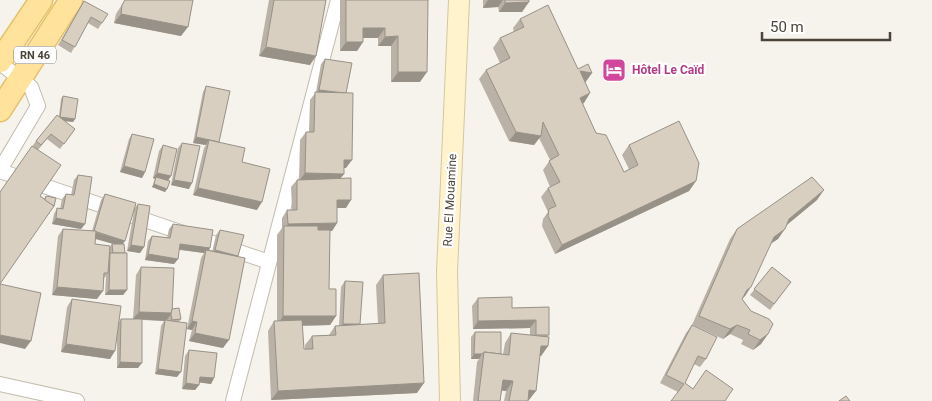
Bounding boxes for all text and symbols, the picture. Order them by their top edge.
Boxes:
scale bar [762,10,890,42]
text: 50 m [770,18,804,36]
road number: RN 46 [14,46,56,64]
hotel icon: Hôtel Le Caïd [601,57,627,83]
place label: Hôtel Le Caïd [632,63,704,77]
street label: Rue El Mouamine [441,153,459,247]

